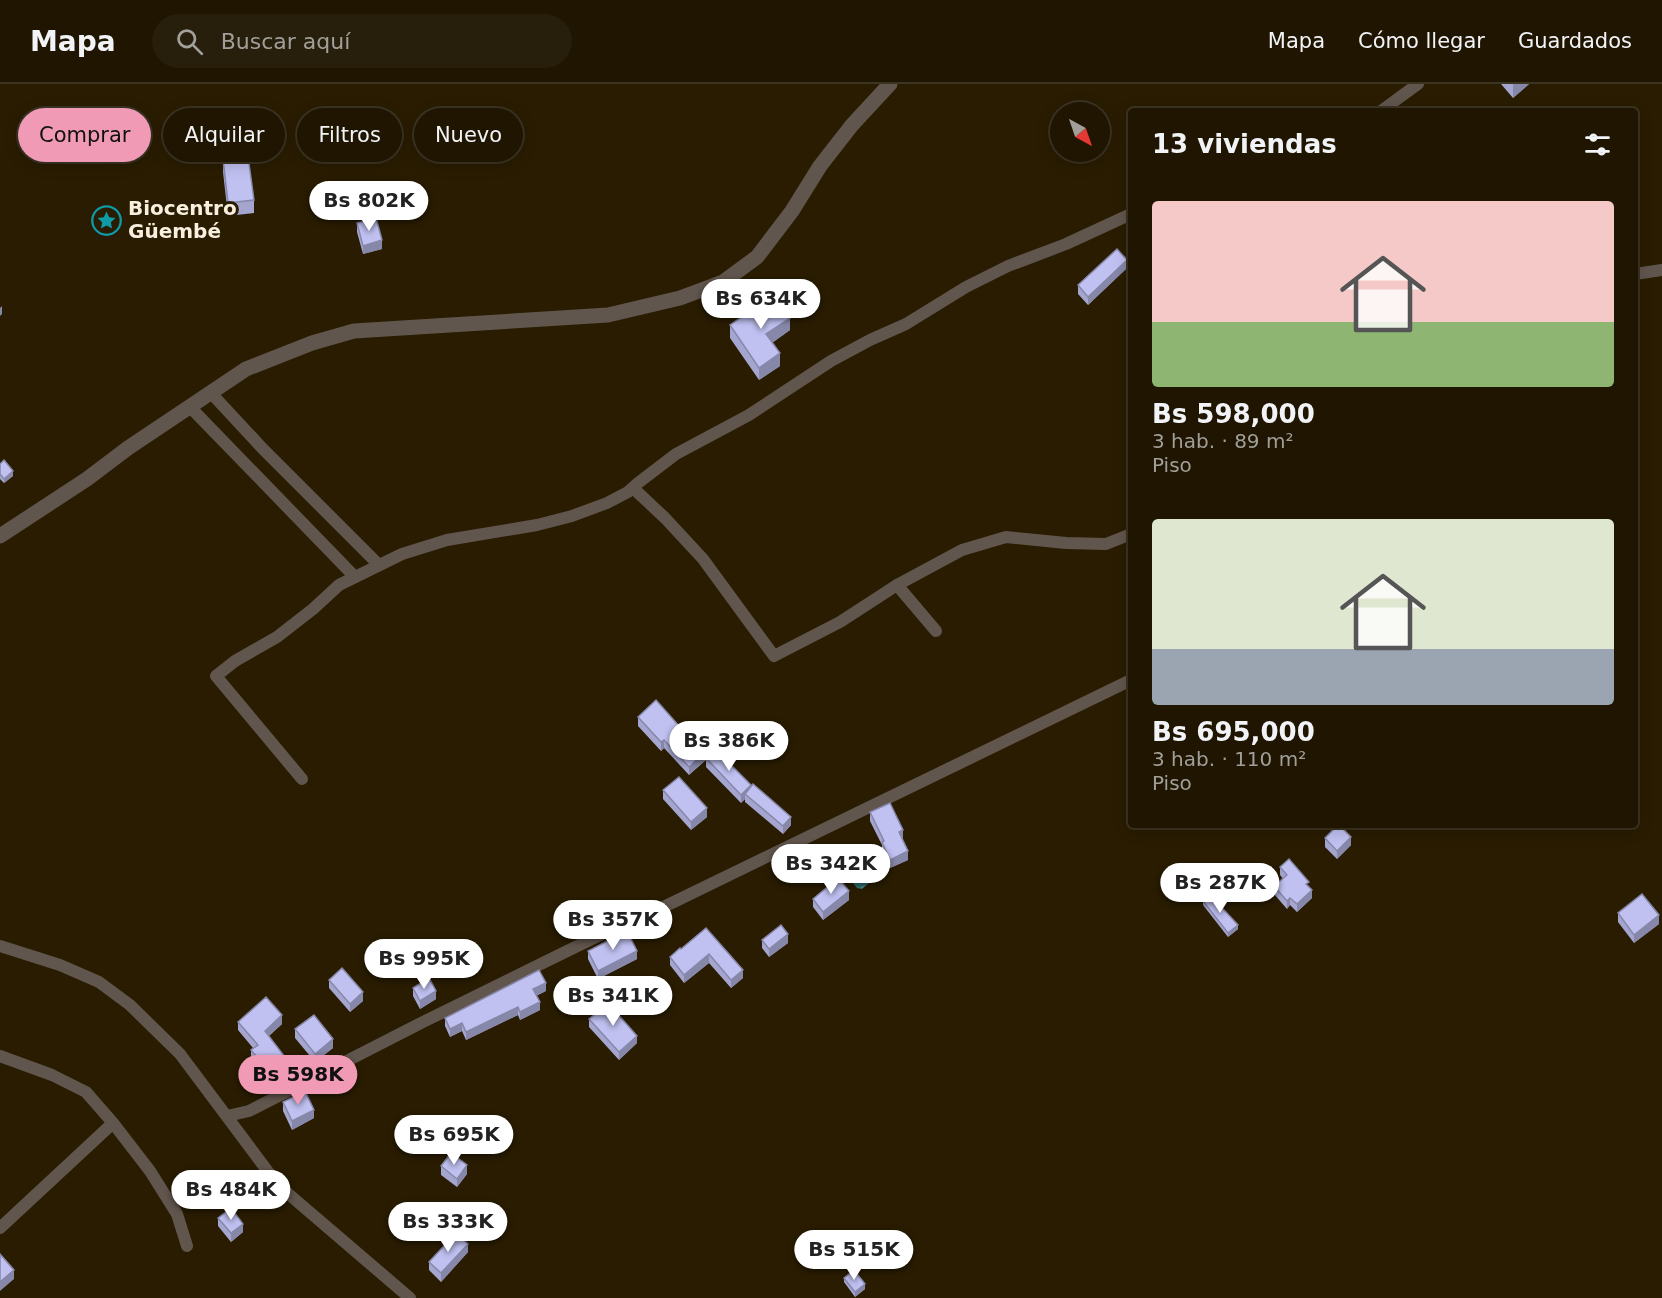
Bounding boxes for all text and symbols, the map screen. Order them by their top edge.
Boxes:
search box [152,14,572,68]
text: Mapa [30,25,116,58]
icon: search [173,25,206,58]
text: Buscar aquí [221,29,350,54]
text: Mapa [1268,29,1325,53]
text: Cómo llegar [1358,29,1485,53]
text: Guardados [1518,29,1632,53]
north arrow [1050,102,1110,162]
map controls [1050,102,1110,162]
chip: Comprar [18,108,151,162]
chip: Alquilar [163,108,285,162]
chip: Filtros [297,108,402,162]
chip: Nuevo [414,108,523,162]
icon: filters [1581,128,1614,161]
text: 13 viviendas [1152,129,1337,159]
pin: Bs 802K [314,181,424,232]
text: Bs 802K [323,188,415,212]
place label: Biocentro Güembé [128,196,237,243]
place icon: Biocentro Güembé [91,204,123,236]
icon: home [1329,240,1437,348]
pin: Bs 634K [706,279,816,330]
text: Bs 634K [715,286,807,310]
text: Bs 598,000 [1152,399,1315,429]
text: 3 hab. · 89 m² [1152,429,1293,453]
text: Piso [1152,453,1192,477]
icon: home [1329,558,1437,666]
text: Bs 695,000 [1152,717,1315,747]
pin: Bs 386K [674,721,784,772]
text: Bs 386K [683,728,775,752]
text: 3 hab. · 110 m² [1152,747,1306,771]
text: Piso [1152,771,1192,795]
pin: Bs 342K [776,844,886,895]
text: Bs 342K [785,851,877,875]
pin: Bs 287K [1165,863,1275,914]
text: Bs 287K [1174,870,1266,894]
pin: Bs 357K [558,900,668,951]
text: Bs 357K [567,907,659,931]
pin: Bs 995K [369,939,479,990]
text: Bs 995K [378,946,470,970]
pin: Bs 341K [558,976,668,1027]
text: Bs 341K [567,983,659,1007]
pin: Bs 598K [243,1055,353,1106]
text: Bs 598K [252,1062,344,1086]
pin: Bs 695K [399,1115,509,1166]
text: Bs 695K [408,1122,500,1146]
pin: Bs 484K [176,1170,286,1221]
text: Bs 484K [185,1177,277,1201]
pin: Bs 333K [393,1202,503,1253]
text: Bs 333K [402,1209,494,1233]
pin: Bs 515K [799,1230,909,1281]
text: Bs 515K [808,1237,900,1261]

